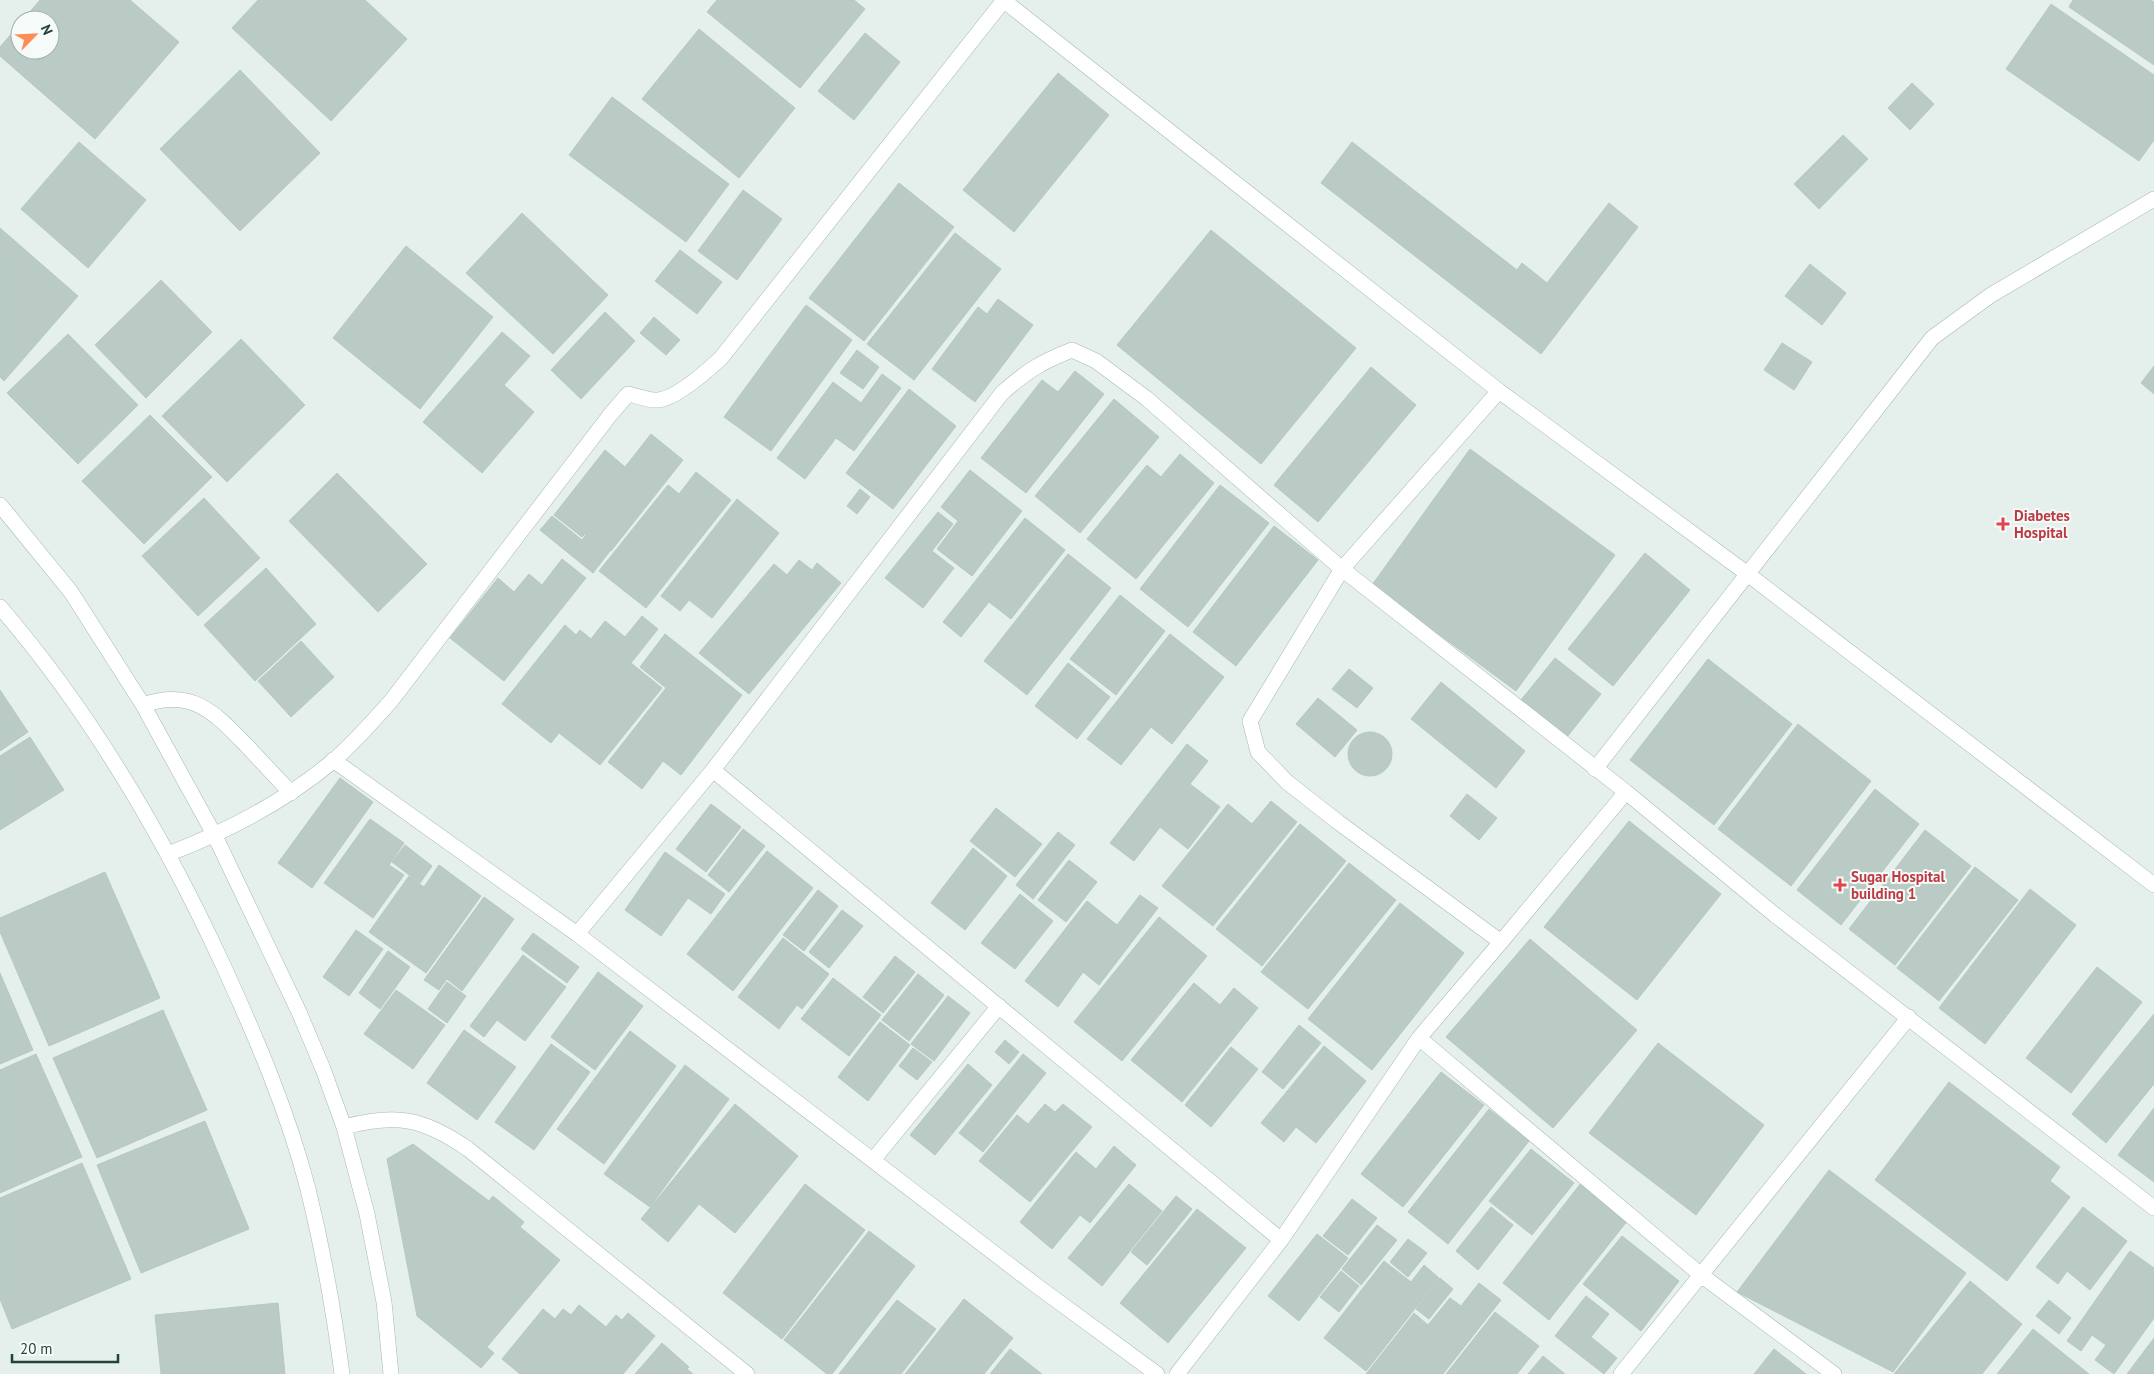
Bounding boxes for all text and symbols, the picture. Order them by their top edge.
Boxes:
north arrow [10,10,60,60]
text: N [37,22,57,38]
place label: Diabetes Hospital [2014,506,2070,542]
marker: Diabetes Hospital [1996,517,2010,531]
place label: Sugar Hospital building 1 [1851,867,1946,903]
marker: Sugar Hospital building 1 [1833,878,1847,892]
scale bar [12,1332,119,1364]
text: 20 m [20,1339,53,1358]

